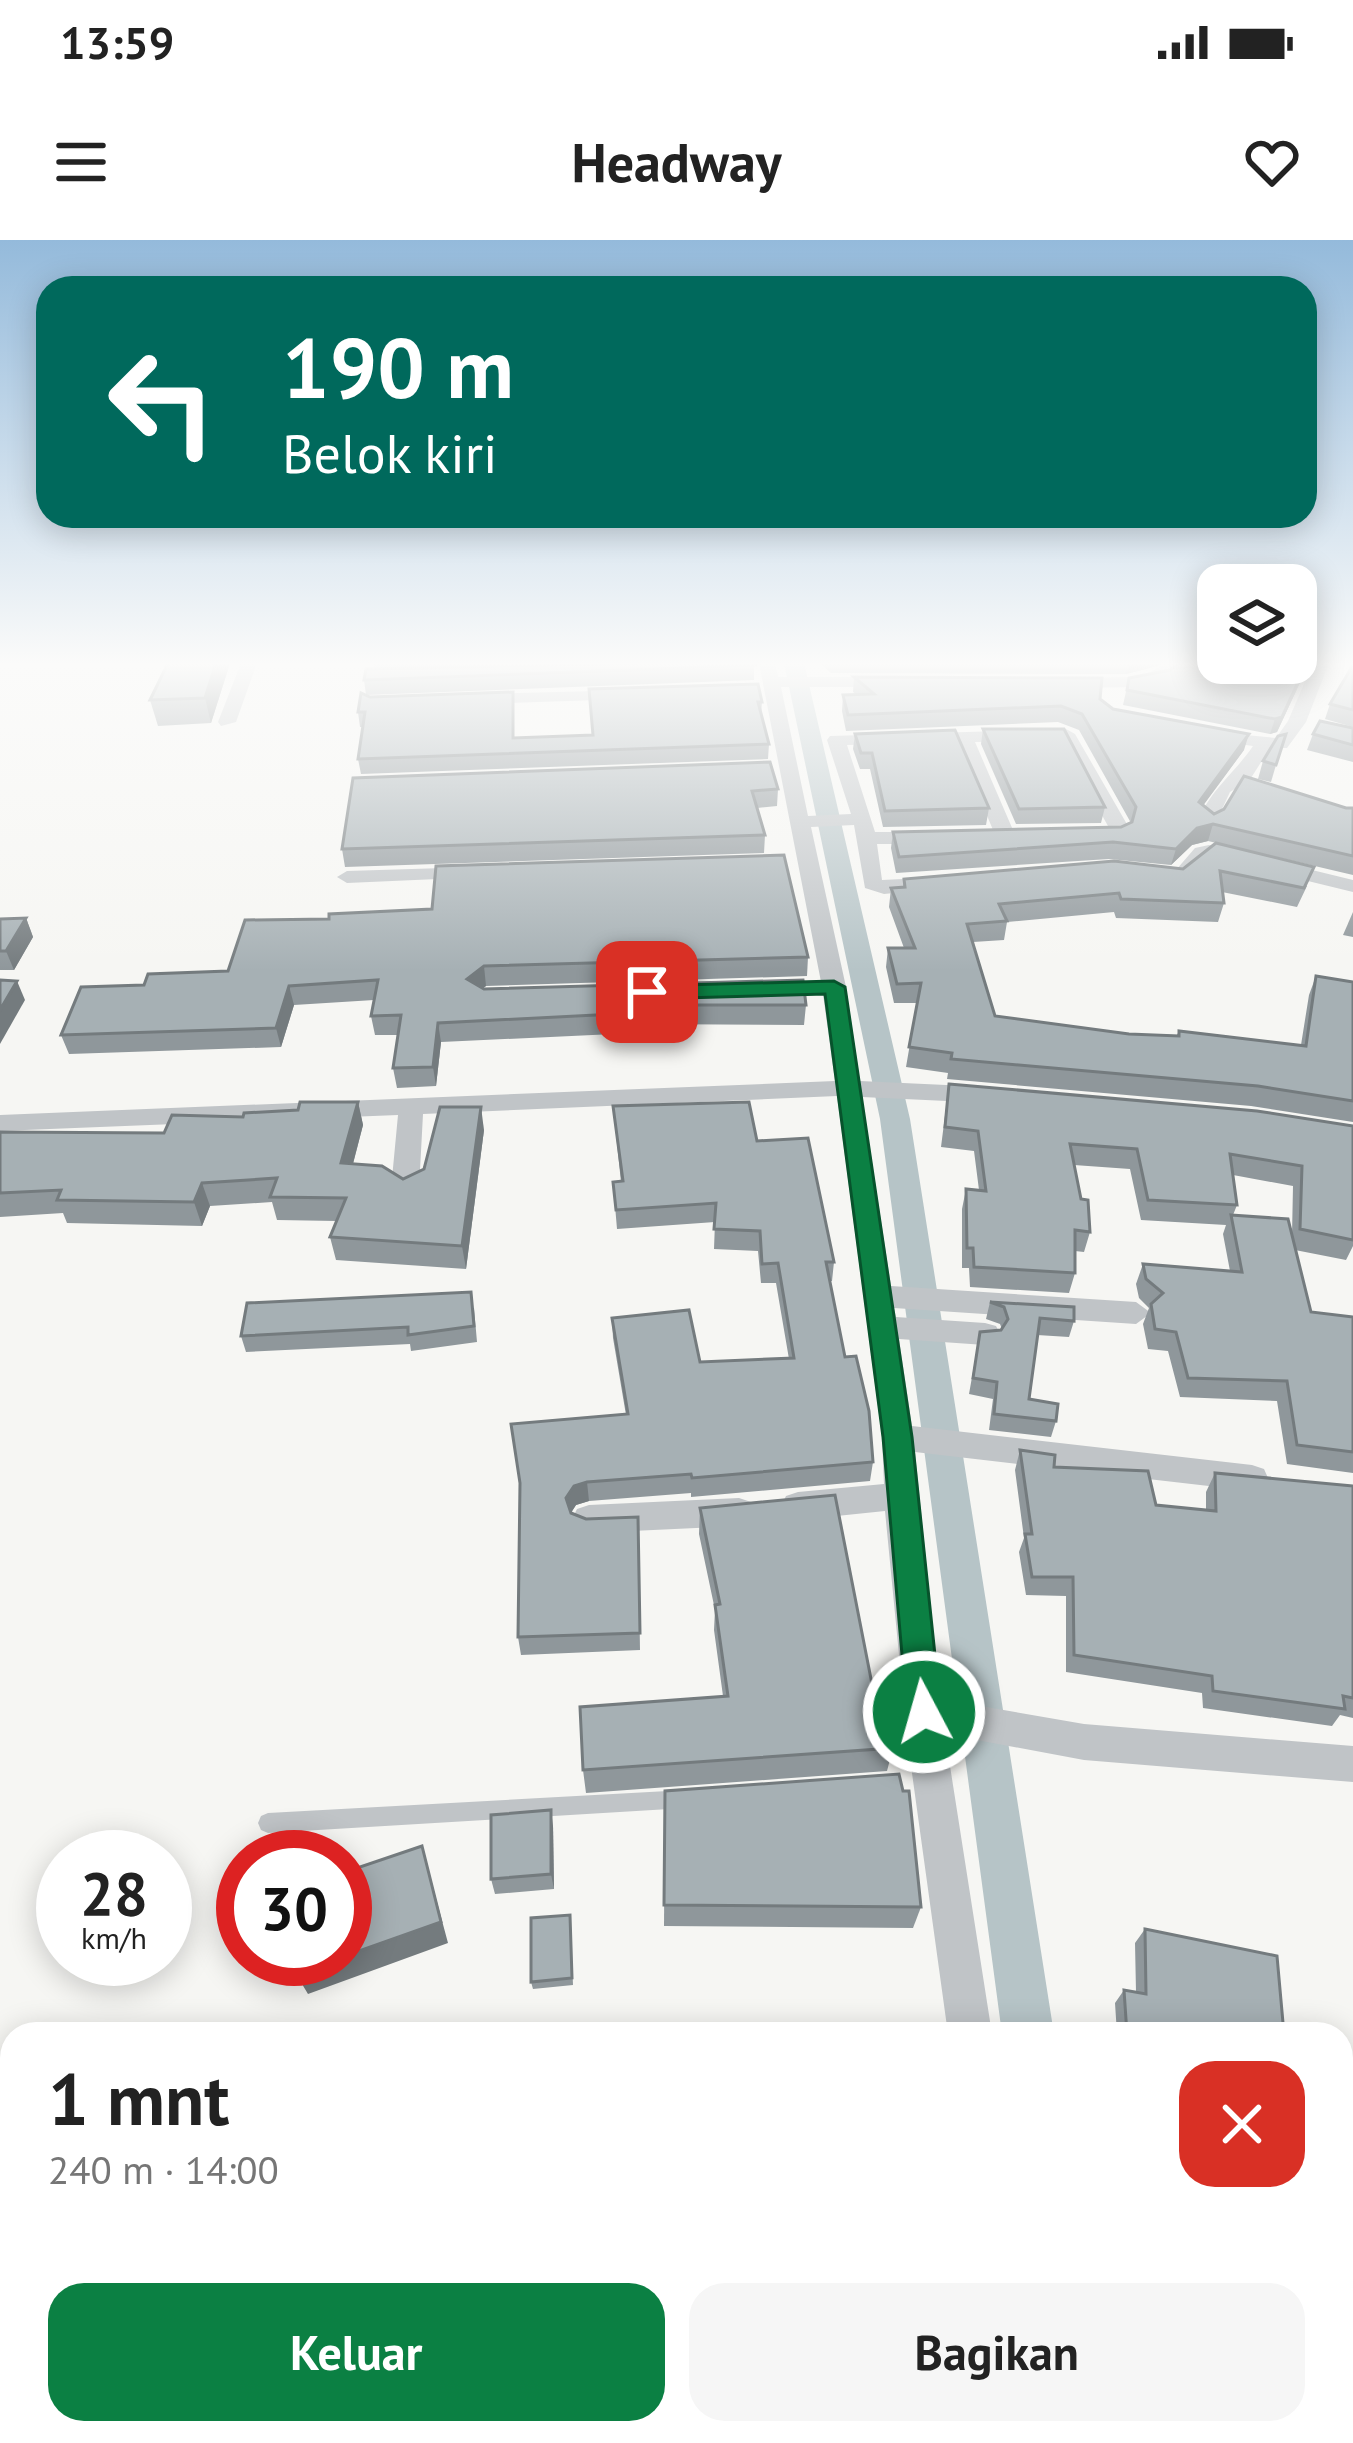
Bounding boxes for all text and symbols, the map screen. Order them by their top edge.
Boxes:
text: 13:59 [60,13,174,71]
text: Headway [571,127,782,197]
icon: menu [48,129,114,195]
icon: heart [1239,129,1305,195]
text: 190 m [282,312,514,421]
icon: left [84,324,240,480]
text: Belok kiri [282,418,498,488]
map controls [1197,564,1317,684]
button: layers [1197,564,1317,684]
pin [596,941,698,1043]
icon: arrive [614,959,680,1025]
position arrow [861,1649,987,1775]
speed limit sign: 30 [216,1830,372,1986]
text: 28 [80,1854,148,1932]
text: km/h [81,1918,147,1957]
text: 1 mnt [48,2052,229,2145]
button: close [1179,2061,1305,2187]
text: 240 m · 14:00 [48,2144,279,2195]
button: Keluar [48,2283,665,2421]
button: Bagikan [689,2283,1305,2421]

